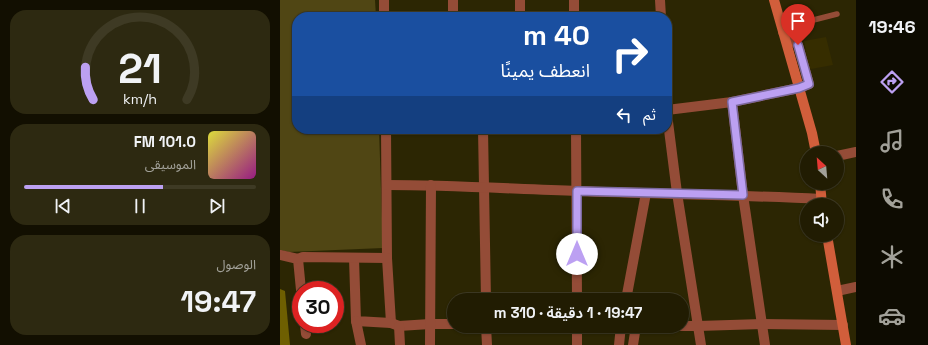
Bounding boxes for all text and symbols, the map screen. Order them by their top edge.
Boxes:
pin [781,4,815,45]
icon: arrive [787,10,809,32]
text: 19:46 [868,15,916,38]
text: 40 m [523,17,590,53]
icon: right [604,28,656,80]
text: 21 [118,42,162,95]
text: انعطف يمينًا [500,59,590,82]
icon: directions [878,68,906,96]
text: km/h [123,90,157,108]
icon: left [613,104,635,126]
text: ثم [643,105,656,124]
icon: music [878,127,906,155]
text: 101.0 FM [134,132,196,151]
north arrow [800,146,844,190]
map controls [800,146,844,242]
text: الموسيقى [145,156,196,173]
icon: phone [878,185,906,213]
icon: previous [52,195,74,217]
icon: pause [129,195,151,217]
icon: next [206,195,228,217]
button: sound [800,198,844,242]
position arrow [556,233,598,275]
icon: climate [878,243,906,271]
text: الوصول [216,256,256,273]
speed limit sign: 30 [292,281,344,333]
text: 19:47 [181,282,256,321]
icon: car [878,302,906,330]
text: 19:47 · 1 دقيقة · 310 m [494,303,642,322]

